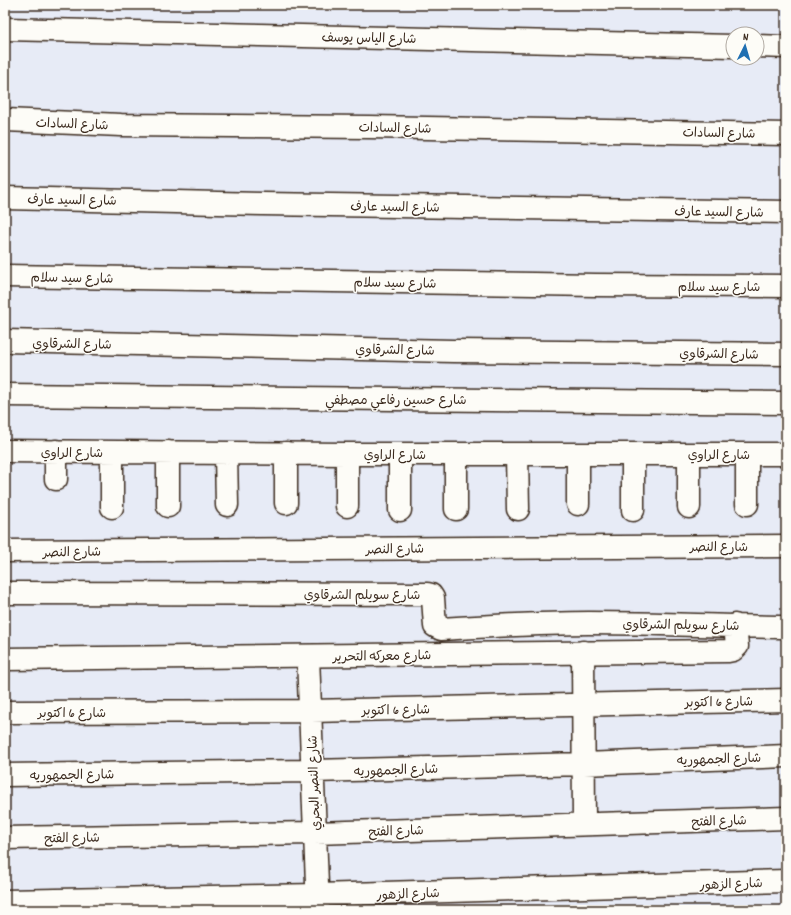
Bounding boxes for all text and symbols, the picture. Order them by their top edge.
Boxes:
north arrow [725,26,765,66]
street label: شارع الياس يوسف [321,29,416,50]
text: N [742,30,750,46]
street label: شارع السادات [35,115,109,136]
street label: شارع السادات [358,119,432,140]
street label: شارع السادات [682,124,756,145]
street label: شارع السيد عارف [27,191,117,212]
street label: شارع السيد عارف [350,198,440,219]
street label: شارع السيد عارف [674,203,764,224]
street label: شارع سيد سلام [30,269,113,290]
street label: شارع سيد سلام [353,274,436,295]
street label: شارع سيد سلام [678,279,760,298]
street label: شارع الشرقاوي [32,335,112,356]
street label: شارع الشرقاوي [355,341,435,362]
street label: شارع الشرقاوي [679,345,759,366]
street label: شارع حسين رفاعي مصطفي [325,392,467,411]
street label: شارع الراوي [41,445,103,464]
street label: شارع الراوي [364,447,426,466]
street label: شارع الراوي [688,447,750,466]
street label: شارع النصر [689,539,748,558]
street label: شارع النصر [365,540,424,561]
street label: شارع النصر [42,543,101,564]
street label: شارع سويلم الشرقاوي [304,587,420,606]
street label: شارع سويلم الشرقاوي [622,616,739,637]
street label: شارع معركه التحرير [332,647,431,668]
street label: شارع 6 اكتوبر [684,693,753,714]
street label: شارع 6 اكتوبر [361,701,430,722]
street label: شارع 6 اكتوبر [37,705,106,724]
street label: شارع النصر البحري [304,735,327,831]
street label: شارع الجمهوريه [677,750,762,771]
street label: شارع الجمهوريه [354,761,439,782]
street label: شارع الجمهوريه [30,766,114,787]
street label: شارع الفتح [691,812,747,833]
street label: شارع الفتح [368,822,424,843]
street label: شارع الفتح [44,830,100,849]
street label: شارع الزهور [698,875,763,896]
street label: شارع الزهور [375,885,440,906]

